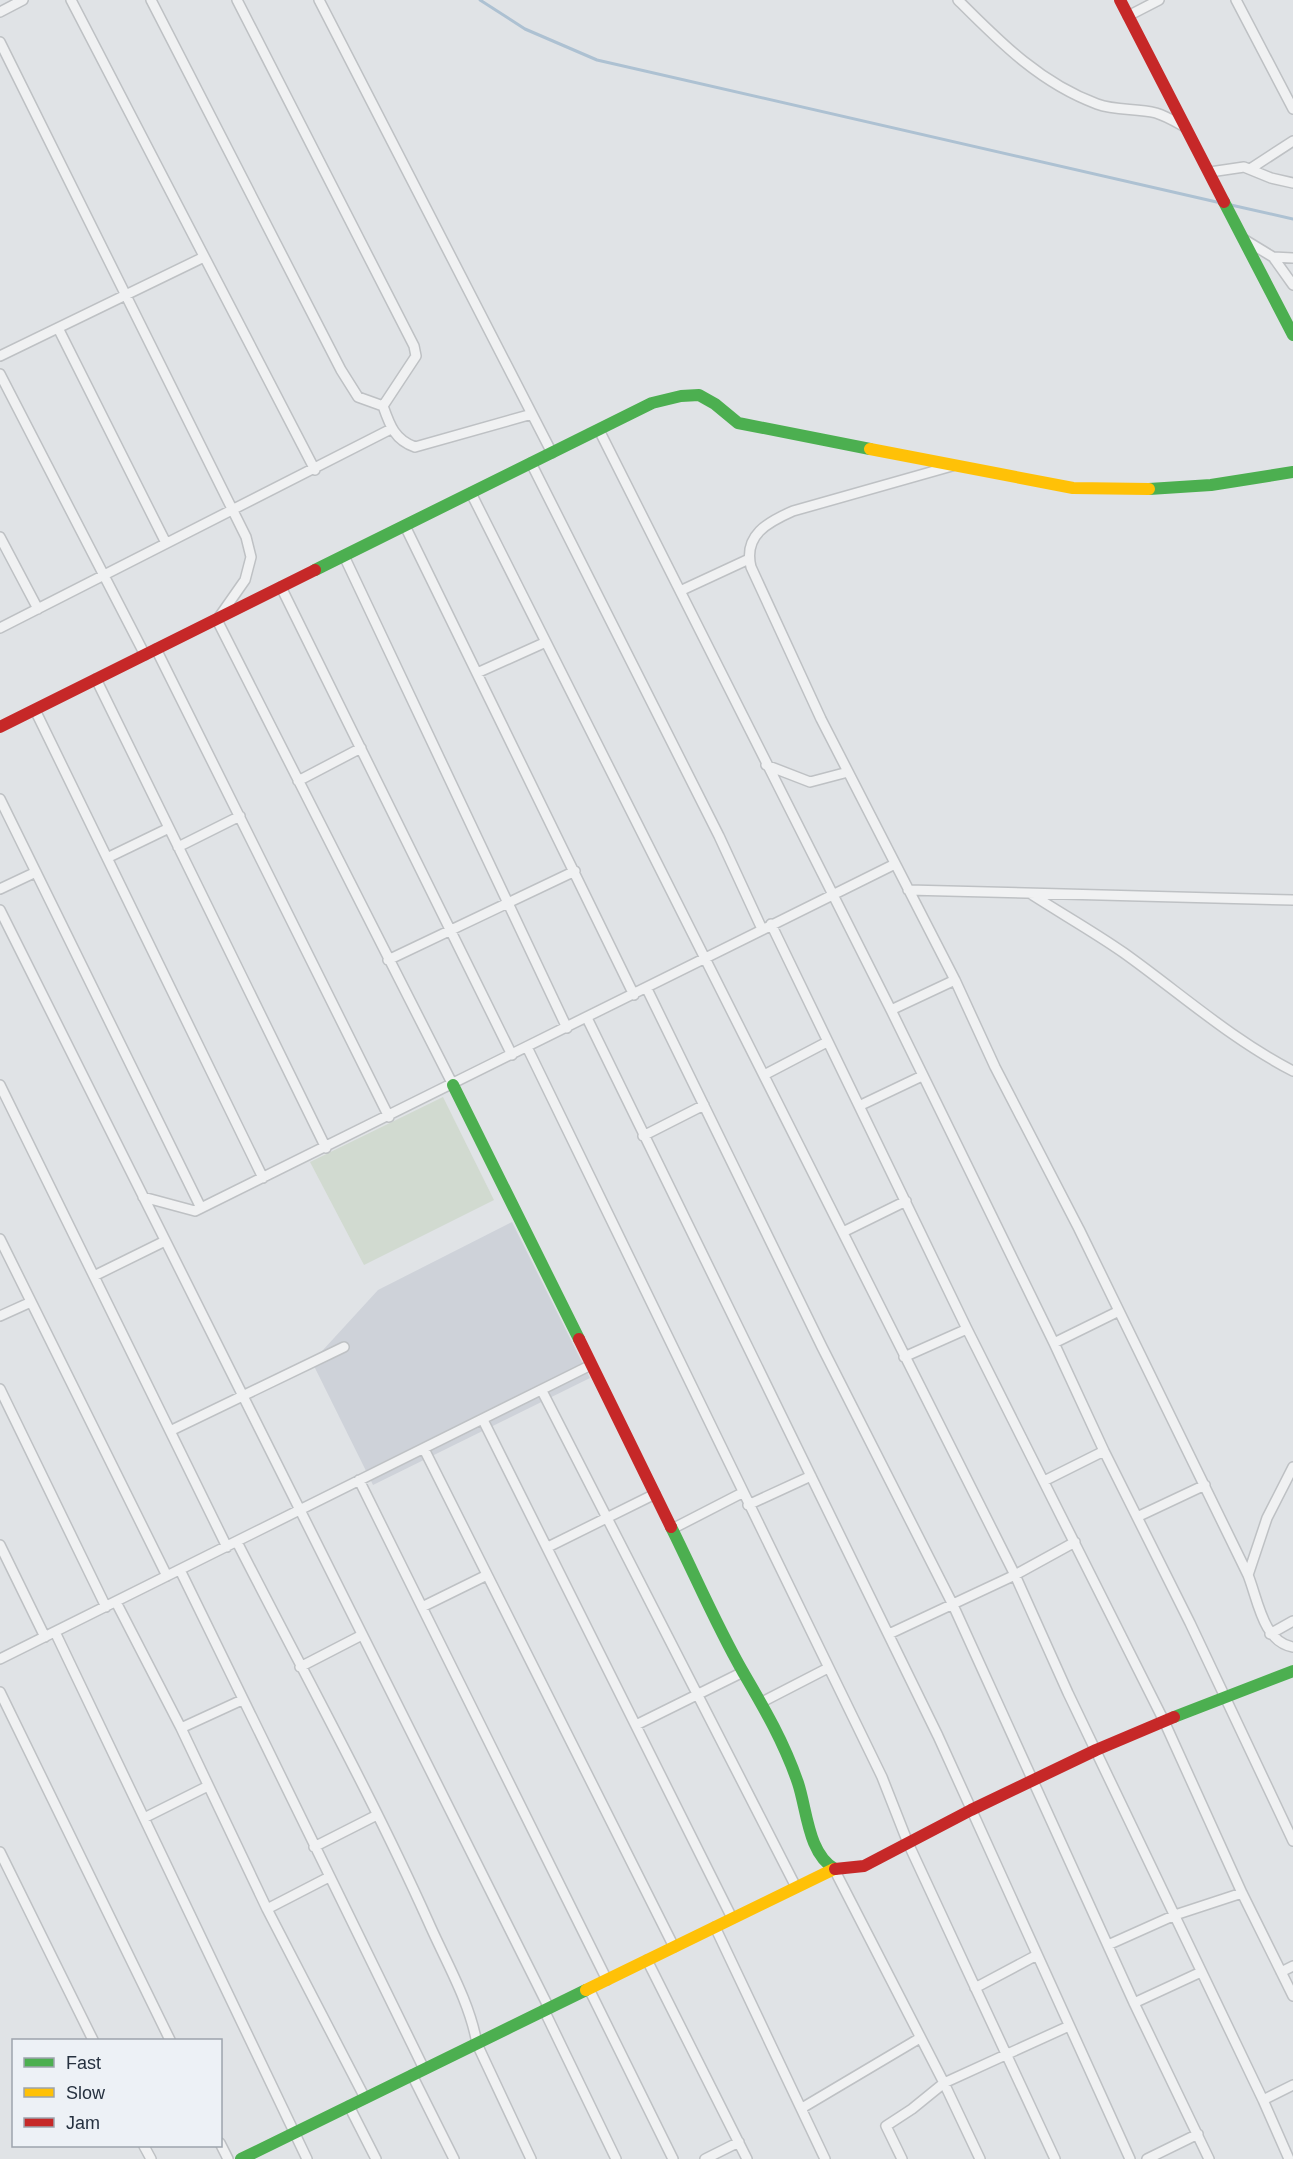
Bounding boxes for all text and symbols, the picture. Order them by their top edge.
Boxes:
legend [12,2039,222,2147]
text: Fast [66,2053,101,2073]
text: Slow [66,2083,106,2103]
text: Jam [66,2113,100,2133]

